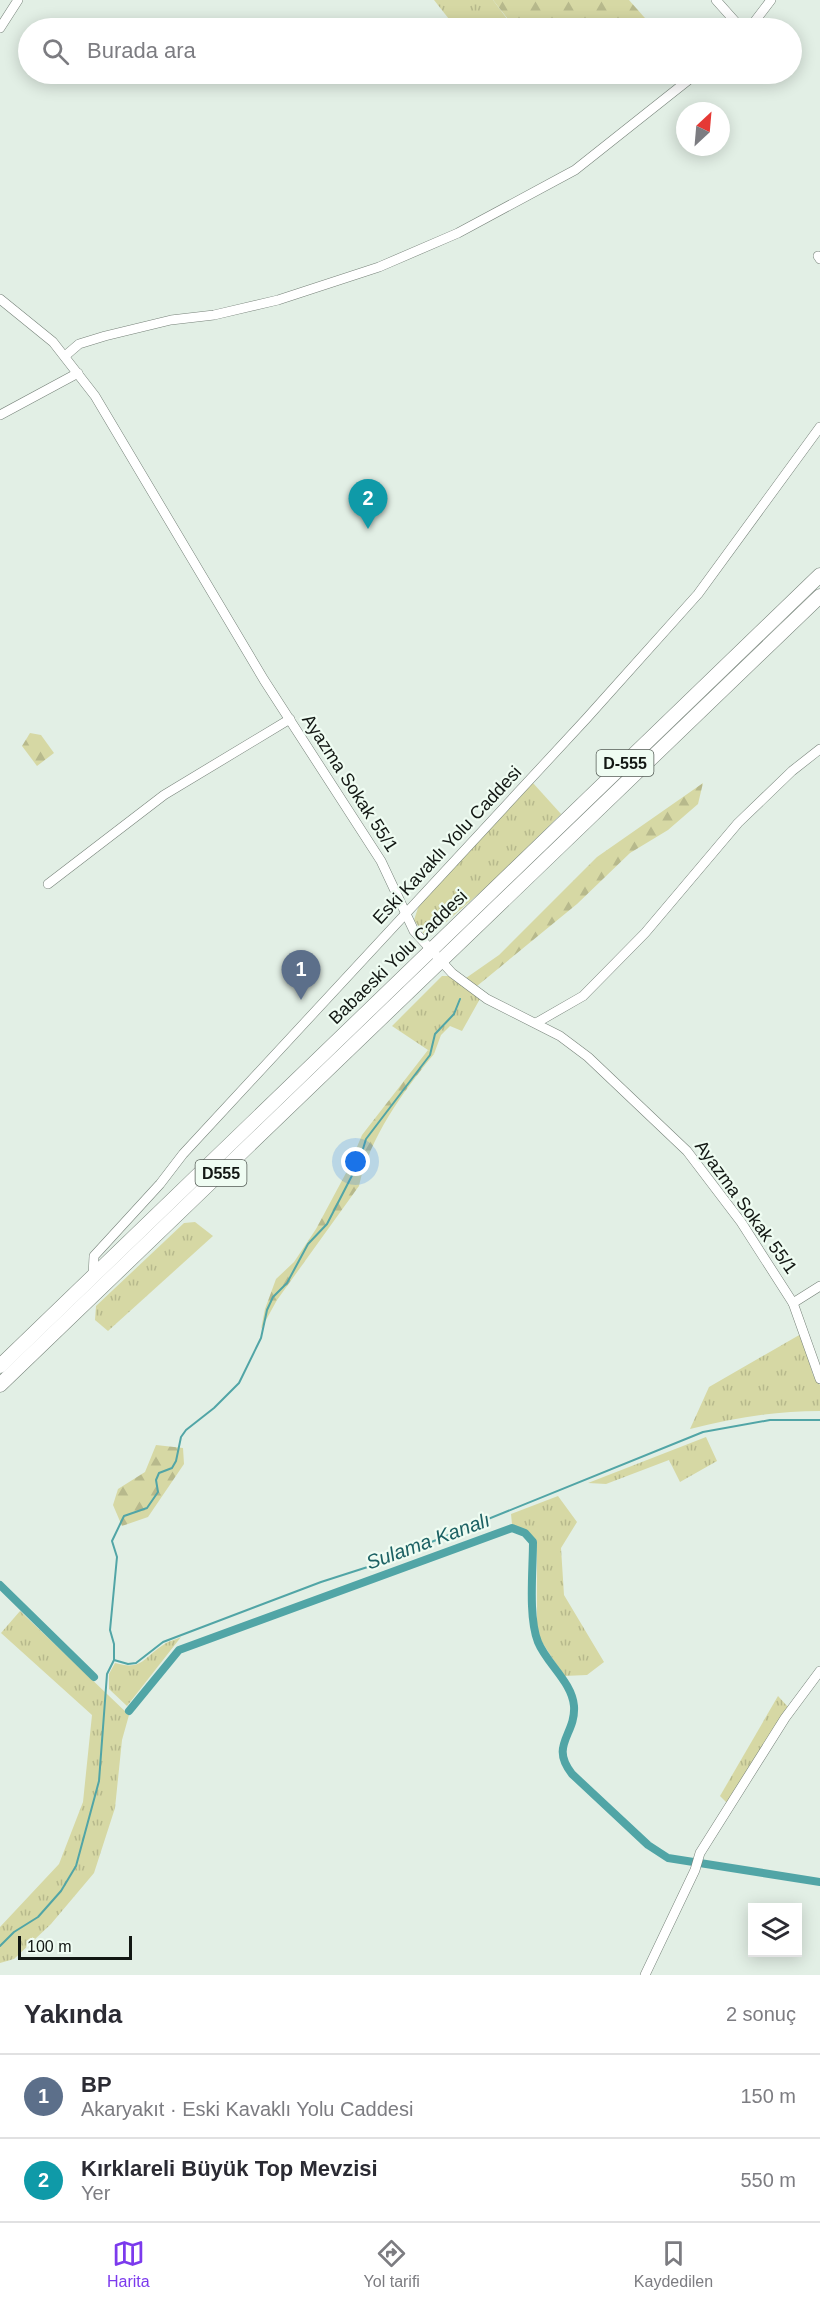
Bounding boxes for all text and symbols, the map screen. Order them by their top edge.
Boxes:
search box [18,18,802,84]
icon: search [39,35,72,68]
text: Burada ara [87,38,196,63]
north arrow [676,102,730,156]
pin: 2 [348,480,388,529]
street label: Ayazma Sokak 55/1 [298,711,402,855]
road number: D-555 [596,750,654,776]
street label: Eski Kavaklı Yolu Caddesi [369,762,525,928]
street label: Babaeski Yolu Caddesi [325,886,471,1028]
pin: 1 [282,950,320,1000]
street label: Ayazma Sokak 55/1 [691,1136,801,1278]
your location [341,1147,370,1176]
road number: D555 [196,1160,246,1186]
water label: Sulama Kanalı [363,1508,493,1574]
map controls [748,1903,802,1957]
button: layers [748,1903,802,1957]
scale bar [18,1933,132,1960]
text: 100 m [27,1938,71,1955]
text: Yakında [24,1999,122,2029]
text: 2 sonuç [726,2003,796,2025]
text: BP [81,2072,112,2097]
text: 1 [38,2085,49,2107]
text: 150 m [740,2085,796,2107]
text: Akaryakıt · Eski Kavaklı Yolu Caddesi [81,2098,413,2120]
text: Kırklareli Büyük Top Mevzisi [81,2156,378,2181]
text: 2 [38,2169,49,2191]
text: 550 m [740,2169,796,2191]
text: Yer [81,2182,110,2204]
tab: Harita [107,2237,150,2291]
tab: Yol tarifi [364,2237,420,2291]
tab: Kaydedilen [634,2237,713,2291]

